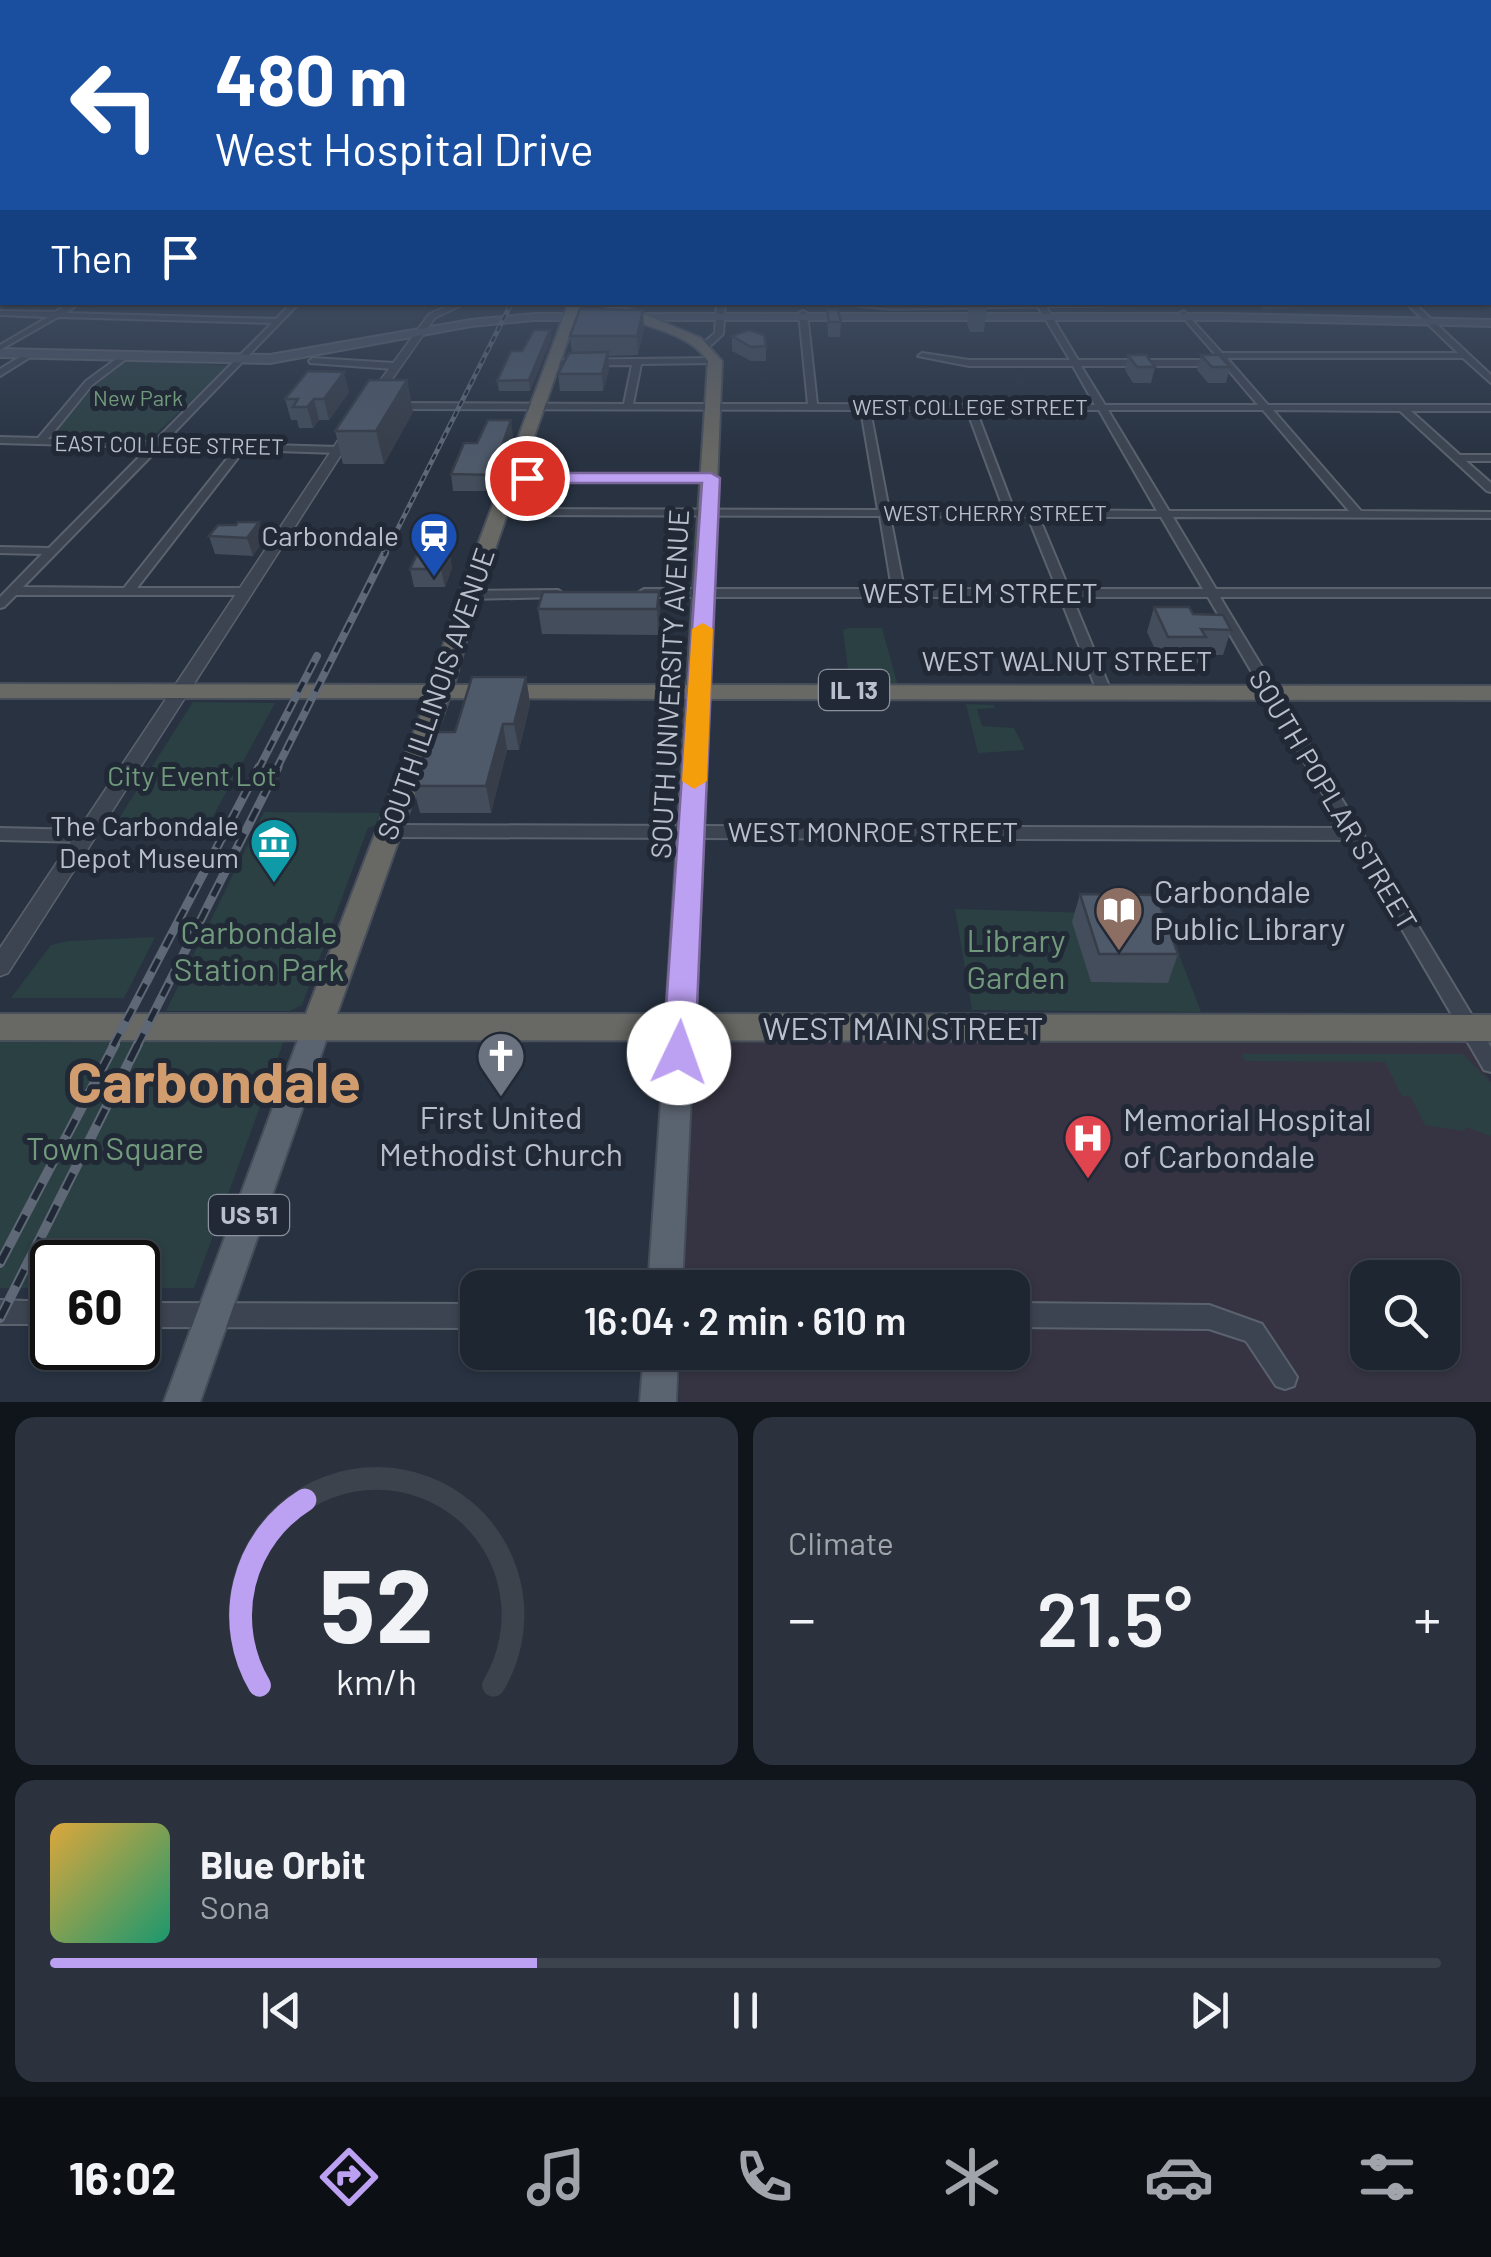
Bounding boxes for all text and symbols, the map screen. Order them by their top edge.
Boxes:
text: 480 m [215,36,408,120]
icon: left [50,40,180,170]
text: West Hospital Drive [215,121,594,175]
icon: arrive [153,230,208,285]
text: Then [50,235,133,281]
park label: New Park [93,384,183,410]
street label: WEST COLLEGE STREET [852,393,1088,419]
street label: EAST COLLEGE STREET [54,429,284,459]
pin [485,436,570,521]
icon: arrive [500,451,555,506]
street label: WEST CHERRY STREET [883,499,1107,525]
street label: SOUTH UNIVERSITY AVENUE [643,508,695,860]
station icon: Carbondale [408,510,460,578]
place label: Carbondale [261,518,399,552]
street label: SOUTH ILLINOIS AVENUE [369,543,501,844]
street label: WEST ELM STREET [862,575,1098,609]
street label: WEST WALNUT STREET [922,643,1212,677]
street label: SOUTH POPLAR STREET [1243,663,1425,936]
road number: IL 13 [819,670,889,710]
park label: City Event Lot [107,758,277,792]
place label: The Carbondale Depot Museum [50,808,239,874]
street label: WEST MONROE STREET [728,814,1018,848]
museum icon: The Carbondale Depot Museum [248,816,300,884]
place label: Carbondale Public Library [1154,871,1345,946]
library icon: Carbondale Public Library [1093,884,1145,952]
park label: Carbondale Station Park [174,912,344,987]
park label: Library Garden [966,920,1066,995]
position arrow [627,1001,731,1105]
street label: WEST MAIN STREET [763,1008,1044,1046]
church icon: First United Methodist Church [475,1030,527,1098]
district label: Carbondale [67,1045,361,1115]
place label: First United Methodist Church [379,1097,623,1172]
place label: Memorial Hospital of Carbondale [1123,1099,1371,1174]
hospital icon: Memorial Hospital of Carbondale [1062,1112,1114,1180]
park label: Town Square [26,1128,204,1166]
road number: US 51 [209,1195,289,1235]
speed limit sign: 60 [30,1240,160,1370]
map controls [1350,1260,1460,1370]
button: search [1350,1260,1460,1370]
text: 16:04 · 2 min · 610 m [584,1297,906,1343]
text: Climate [788,1523,894,1561]
text: 52 [319,1539,434,1664]
text: 21.5° [1037,1572,1192,1662]
text: − [788,1584,816,1650]
text: + [1413,1584,1441,1650]
text: km/h [336,1659,417,1702]
text: Blue Orbit [200,1841,366,1887]
text: Sona [200,1887,270,1925]
icon: previous [254,1983,309,2038]
icon: pause [718,1983,773,2038]
icon: next [1182,1983,1237,2038]
icon: directions [314,2142,384,2212]
icon: music [521,2142,591,2212]
icon: phone [729,2142,799,2212]
icon: climate [937,2142,1007,2212]
icon: car [1144,2142,1214,2212]
icon: filters [1352,2142,1422,2212]
text: 16:02 [69,2150,176,2204]

